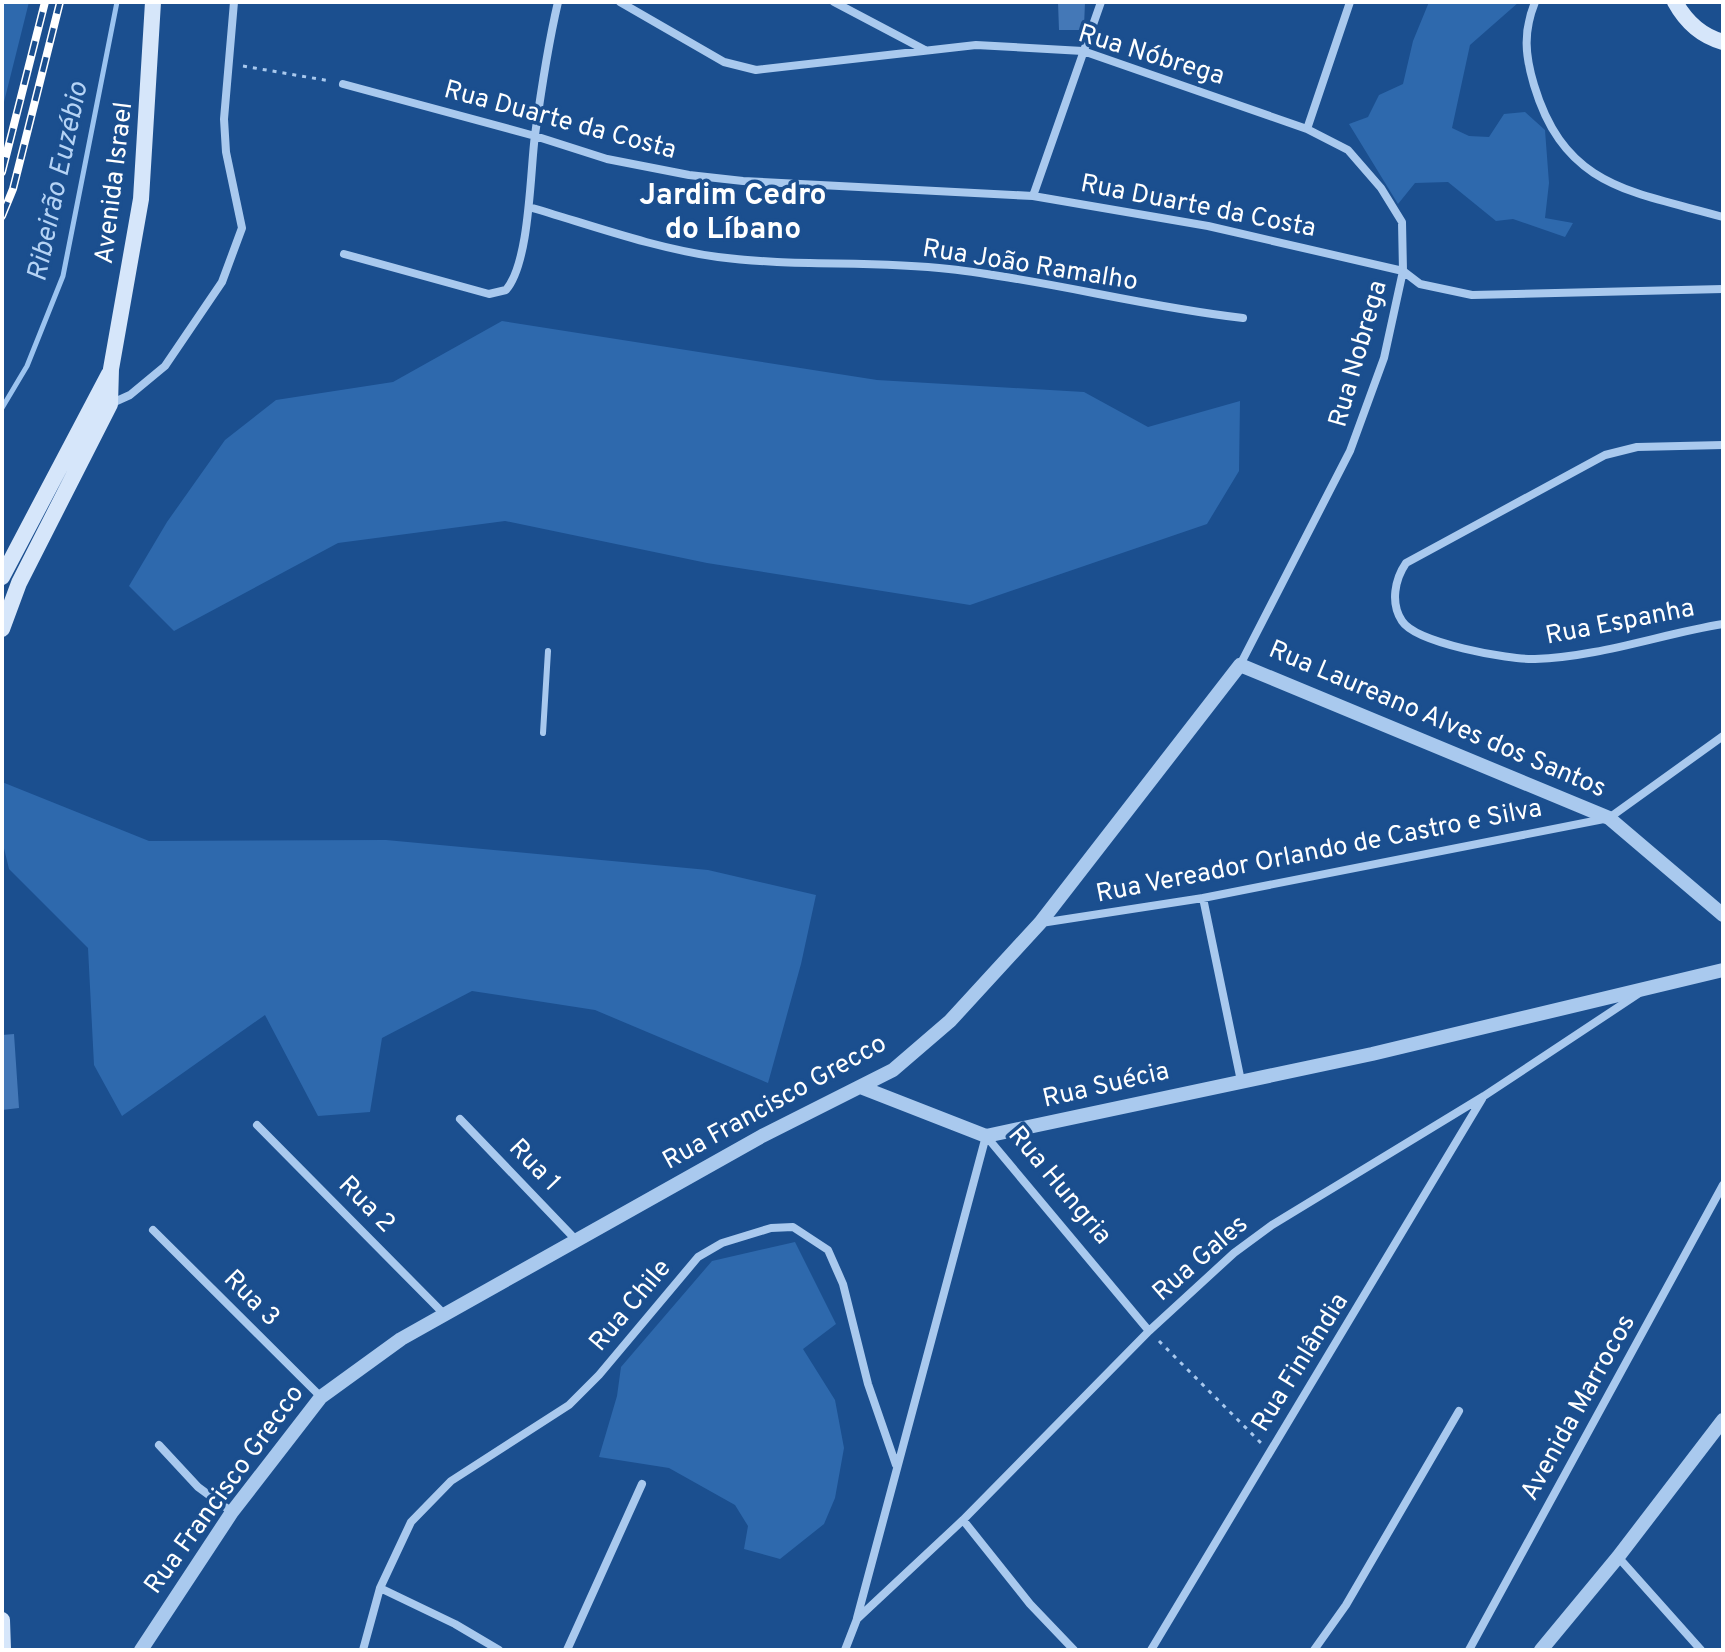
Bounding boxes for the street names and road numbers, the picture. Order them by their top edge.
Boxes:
street label: Rua Nóbrega [1074,18,1228,94]
street label: Rua Duarte da Costa [440,74,680,168]
street label: Avenida Israel [89,100,141,266]
street label: Rua Duarte da Costa [1078,168,1318,246]
street label: Rua João Ramalho [920,233,1140,299]
street label: Rua Nobrega [1322,277,1396,431]
street label: Rua Espanha [1543,592,1697,654]
street label: Rua Laureano Alves dos Santos [1263,634,1611,806]
street label: Rua Vereador Orlando de Castro e Silva [1093,793,1545,911]
street label: Rua Francisco Grecco [657,1028,893,1178]
street label: Rua Suécia [1040,1055,1172,1117]
street label: Rua Hungria [1000,1120,1118,1252]
street label: Rua 1 [501,1133,567,1199]
street label: Rua 2 [330,1169,402,1241]
street label: Rua Gales [1146,1209,1256,1309]
street label: Rua Chile [583,1253,679,1359]
street label: Rua 3 [216,1264,286,1334]
street label: Rua Finlândia [1245,1287,1357,1439]
street label: Avenida Marrocos [1514,1309,1644,1507]
street label: Rua Francisco Grecco [138,1379,312,1601]

